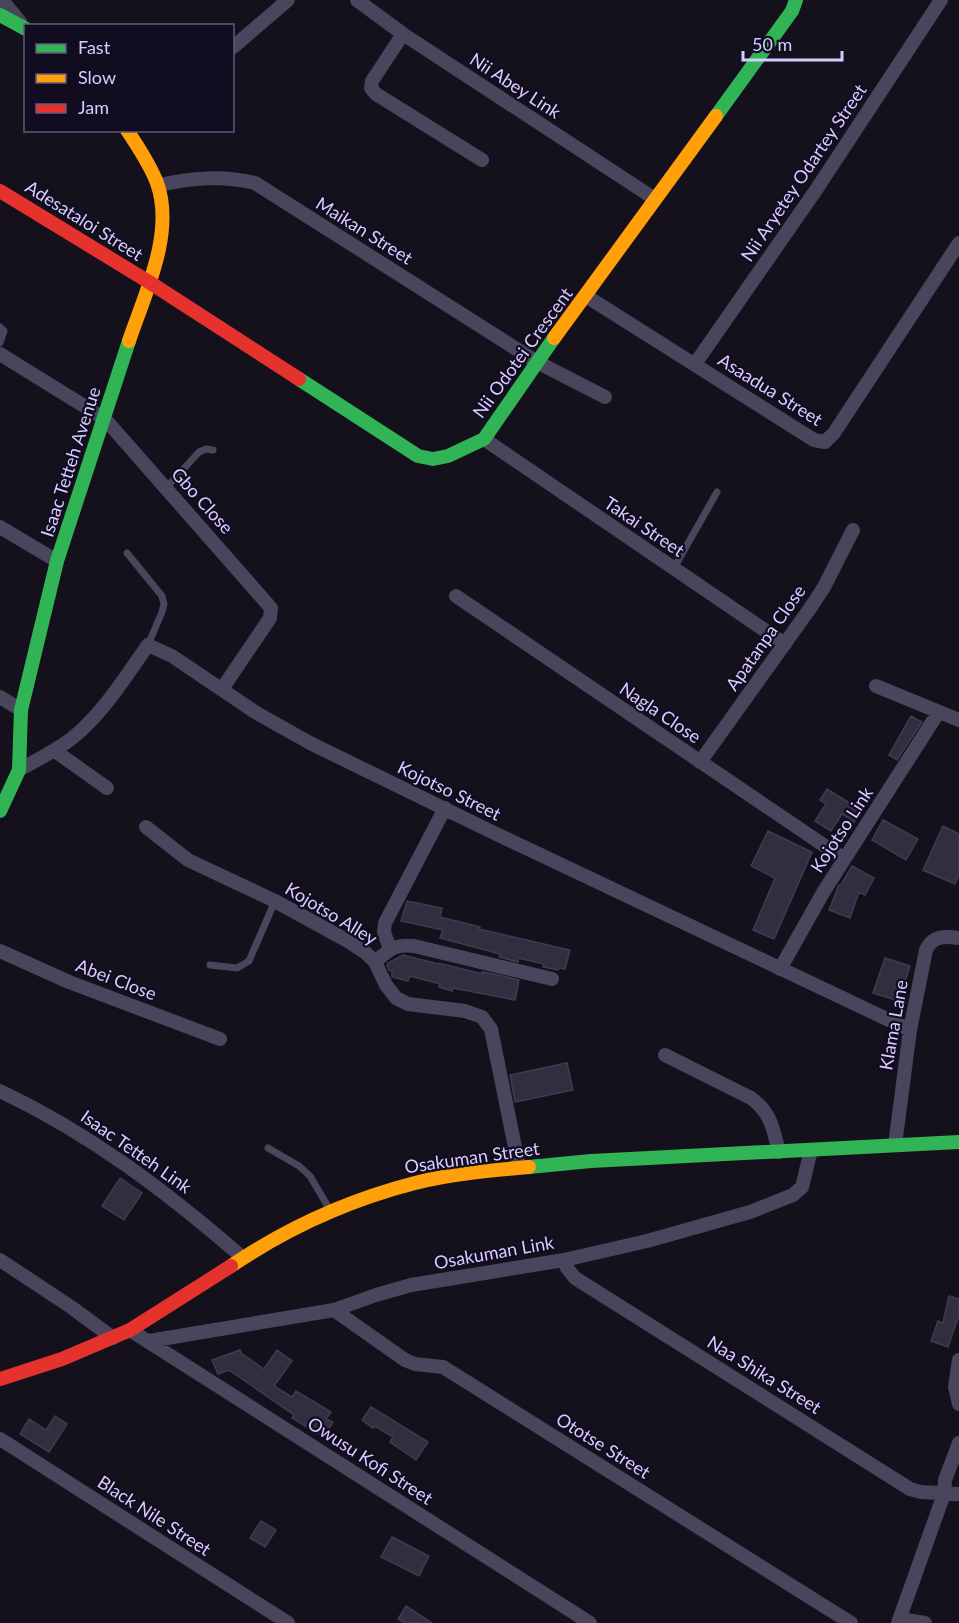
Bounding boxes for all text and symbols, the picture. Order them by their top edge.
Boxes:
legend [24,24,234,132]
scale bar [743,24,842,62]
text: 50 m [752,33,792,55]
text: Fast [78,36,111,58]
street label: Nii Abey Link [466,48,566,123]
text: Slow [78,66,116,88]
street label: Nii Aryetey Odartey Street [736,79,871,265]
text: Jam [78,96,109,118]
street label: Adesataloi Street [22,175,148,265]
street label: Maikan Street [312,192,417,269]
street label: Nii Odotei Crescent [467,282,577,422]
street label: Asaadua Street [714,348,827,430]
street label: Isaac Tetteh Avenue [35,384,105,539]
street label: Gbo Close [167,463,238,538]
street label: Takai Street [600,491,689,561]
street label: Apatanpa Close [721,580,810,694]
street label: Nagla Close [616,677,705,747]
street label: Kojotso Street [394,756,505,825]
street label: Kojotso Link [805,782,877,876]
street label: Kojotso Alley [282,877,382,950]
street label: Abei Close [73,954,160,1004]
street label: Klama Lane [874,978,912,1072]
street label: Isaac Tetteh Link [77,1105,197,1198]
street label: Osakuman Street [403,1137,541,1177]
street label: Osakuman Link [432,1230,556,1273]
street label: Naa Shika Street [704,1330,826,1418]
street label: Ototse Street [553,1408,655,1483]
street label: Owusu Kofi Street [304,1412,438,1509]
street label: Black Nile Street [94,1470,216,1560]

